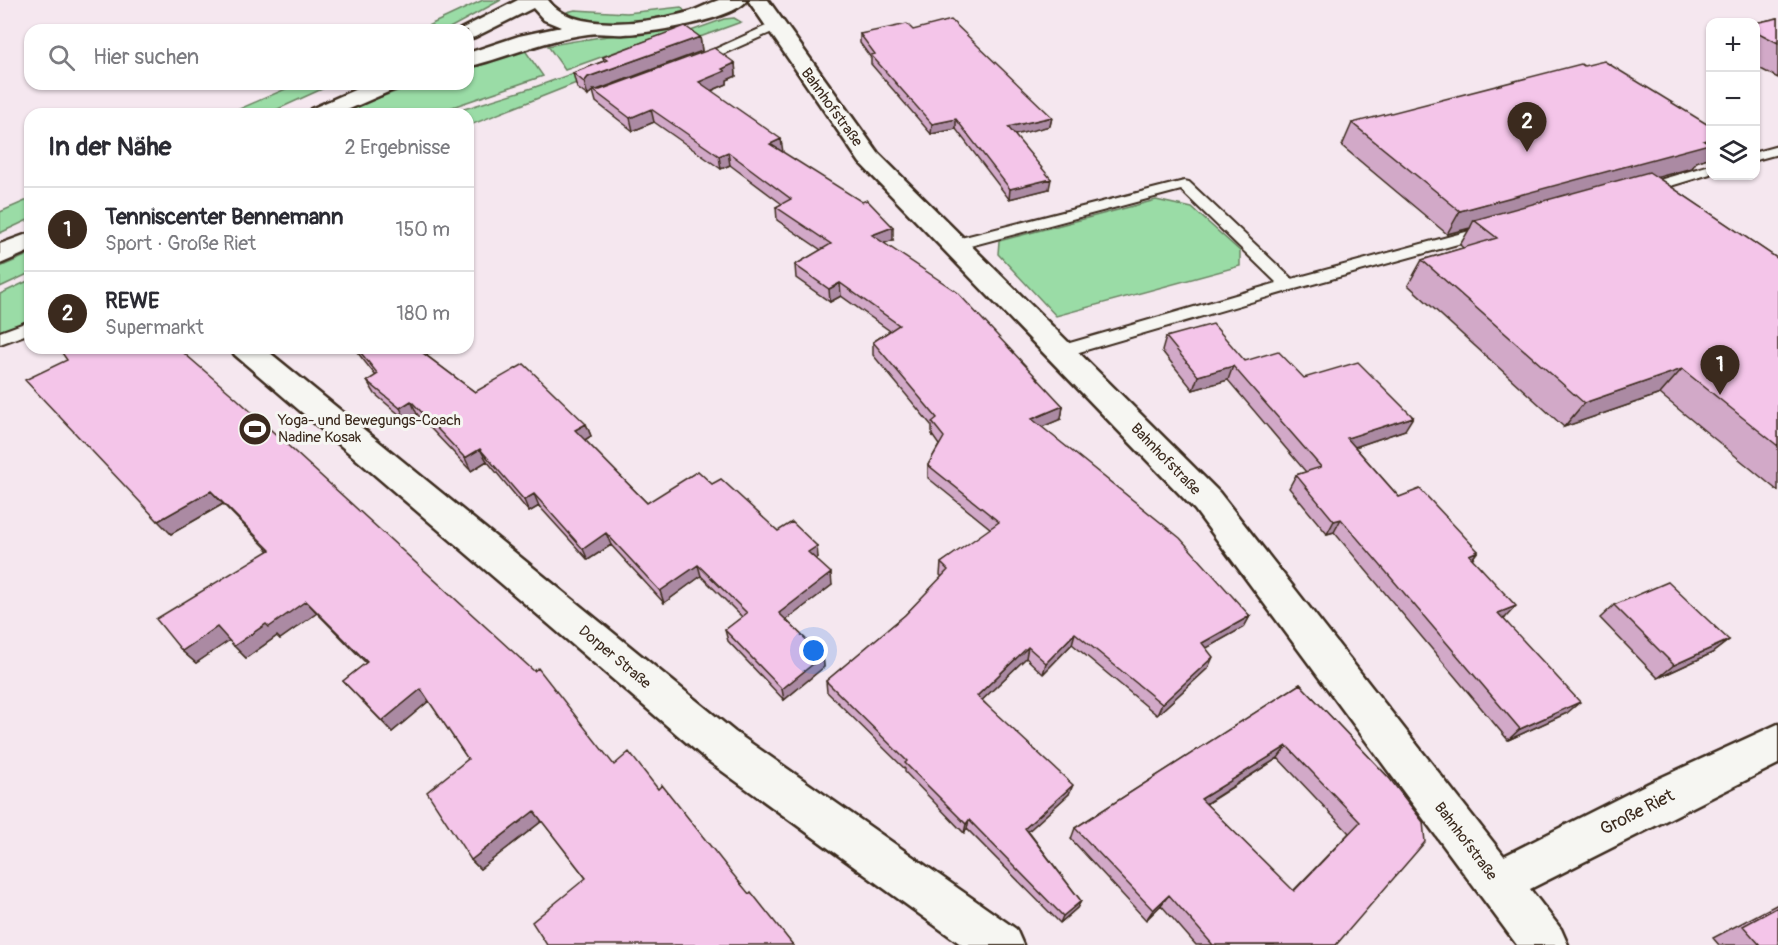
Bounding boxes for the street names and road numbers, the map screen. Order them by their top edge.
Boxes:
street label: Bahnhofstraße [797,64,867,151]
street label: Bahnhofstraße [1127,419,1205,500]
street label: Dorper Straße [575,622,655,694]
street label: Große Riet [1596,784,1679,841]
street label: Bahnhofstraße [1430,799,1501,885]

